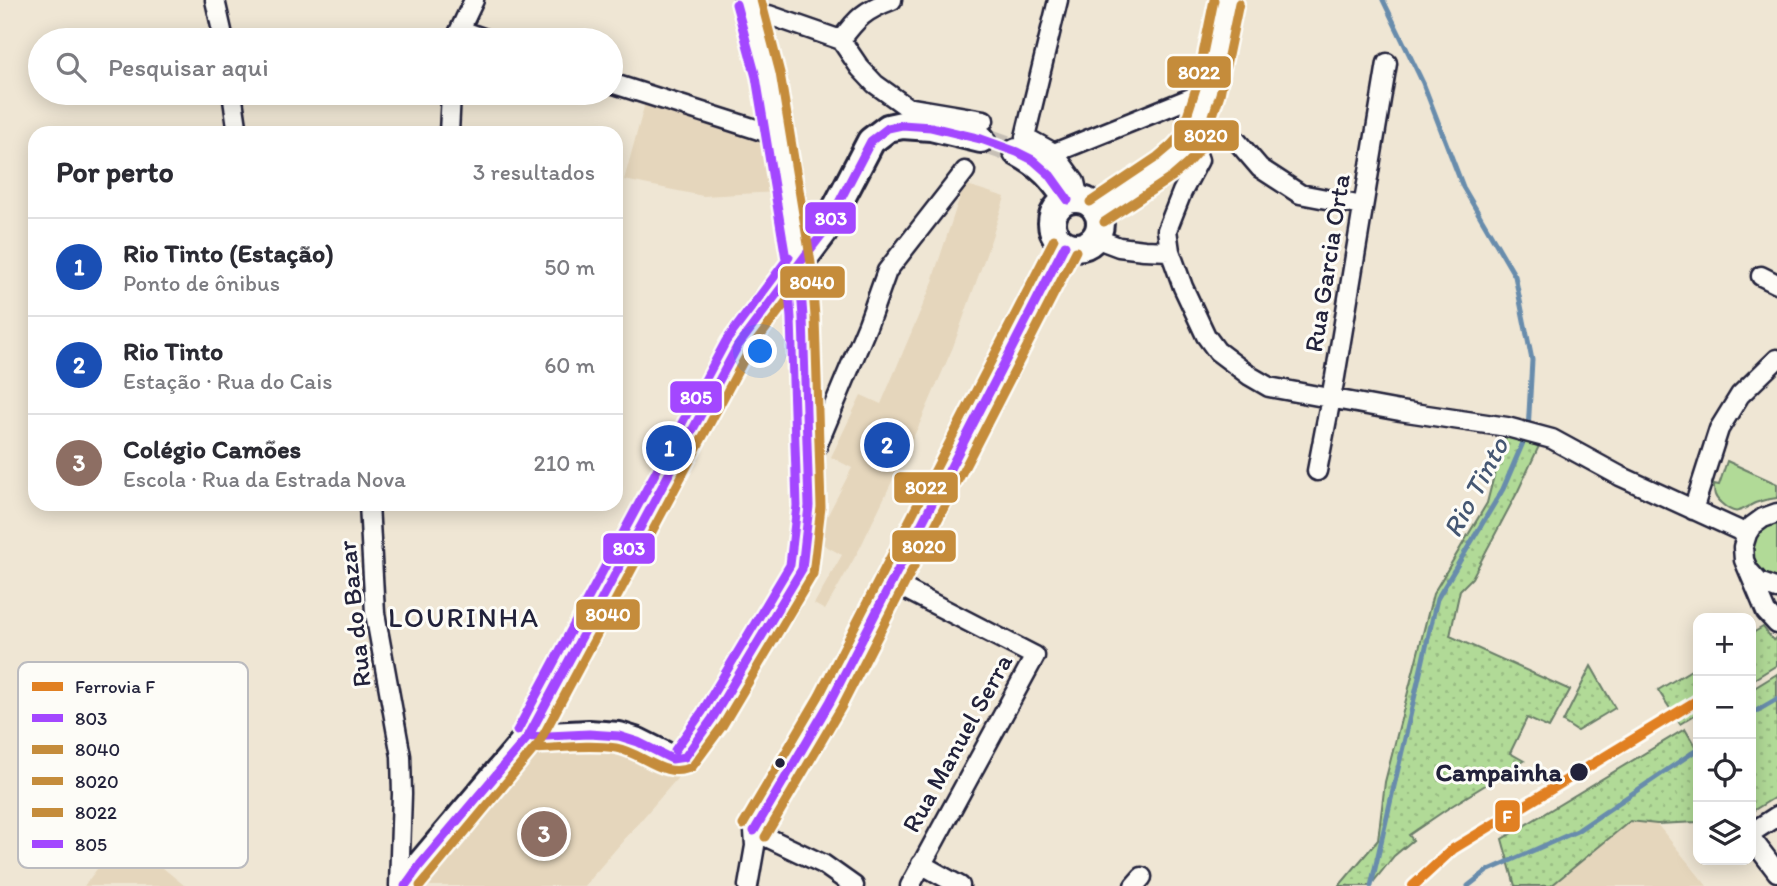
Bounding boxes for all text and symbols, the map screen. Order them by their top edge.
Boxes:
search box [28,28,623,105]
icon: search [52,48,90,86]
text: Pesquisar aqui [108,51,269,83]
line badge: 8022 [1166,55,1232,89]
text: 8022 [1178,61,1220,84]
line badge: 8020 [1173,119,1240,152]
text: 8020 [1184,124,1228,147]
text: Por perto [56,153,174,190]
text: 3 resultados [473,158,595,186]
street label: Rua Garcia Orta [1297,171,1357,354]
line badge: 803 [804,201,857,235]
text: 803 [815,207,847,230]
text: Rio Tinto (Estação) [123,237,334,269]
text: 1 [74,253,84,281]
text: 50 m [544,253,595,281]
line badge: 8040 [779,265,846,299]
text: Ponto de ônibus [123,269,280,297]
text: 8040 [789,271,835,294]
your location [743,334,777,368]
text: Rio Tinto [123,335,223,367]
text: 2 [73,351,85,379]
text: 60 m [544,351,595,379]
text: Estação · Rua do Cais [123,367,332,395]
line badge: 805 [669,380,723,414]
text: 805 [680,386,712,409]
pin: 2 [864,419,910,471]
pin: 1 [646,422,692,474]
water label: Rio Tinto [1435,431,1516,543]
text: Colégio Camões [123,433,301,465]
text: 3 [73,449,85,477]
text: 210 m [534,449,595,477]
text: Escola · Rua da Estrada Nova [123,465,406,493]
line badge: 8022 [893,471,959,504]
text: 8022 [905,476,947,499]
line badge: 8020 [891,529,957,563]
line badge: 803 [602,532,656,565]
text: 8020 [902,535,946,558]
text: 803 [613,537,645,560]
street label: Rua do Bazar [330,538,378,689]
line badge: 8040 [575,598,641,631]
district label: LOURINHA [388,600,540,634]
text: 8040 [585,603,631,626]
map controls [1693,613,1756,865]
button: + [1693,613,1756,676]
street label: Rua Manuel Serra [895,648,1019,838]
legend [18,662,248,868]
text: Ferrovia F [75,675,155,698]
button: − [1693,676,1756,739]
text: 803 [75,707,107,730]
text: 8040 [75,738,120,761]
button: locate [1693,739,1756,802]
unlabelled marker [773,756,787,770]
place label: Campainha [1435,756,1562,788]
marker: Campainha [1568,761,1590,783]
text: 8020 [75,770,119,793]
line badge: F [1494,799,1521,833]
text: 8022 [75,801,117,824]
button: layers [1693,802,1756,865]
text: F [1502,805,1513,828]
pin: 3 [521,808,567,860]
text: 805 [75,833,107,856]

